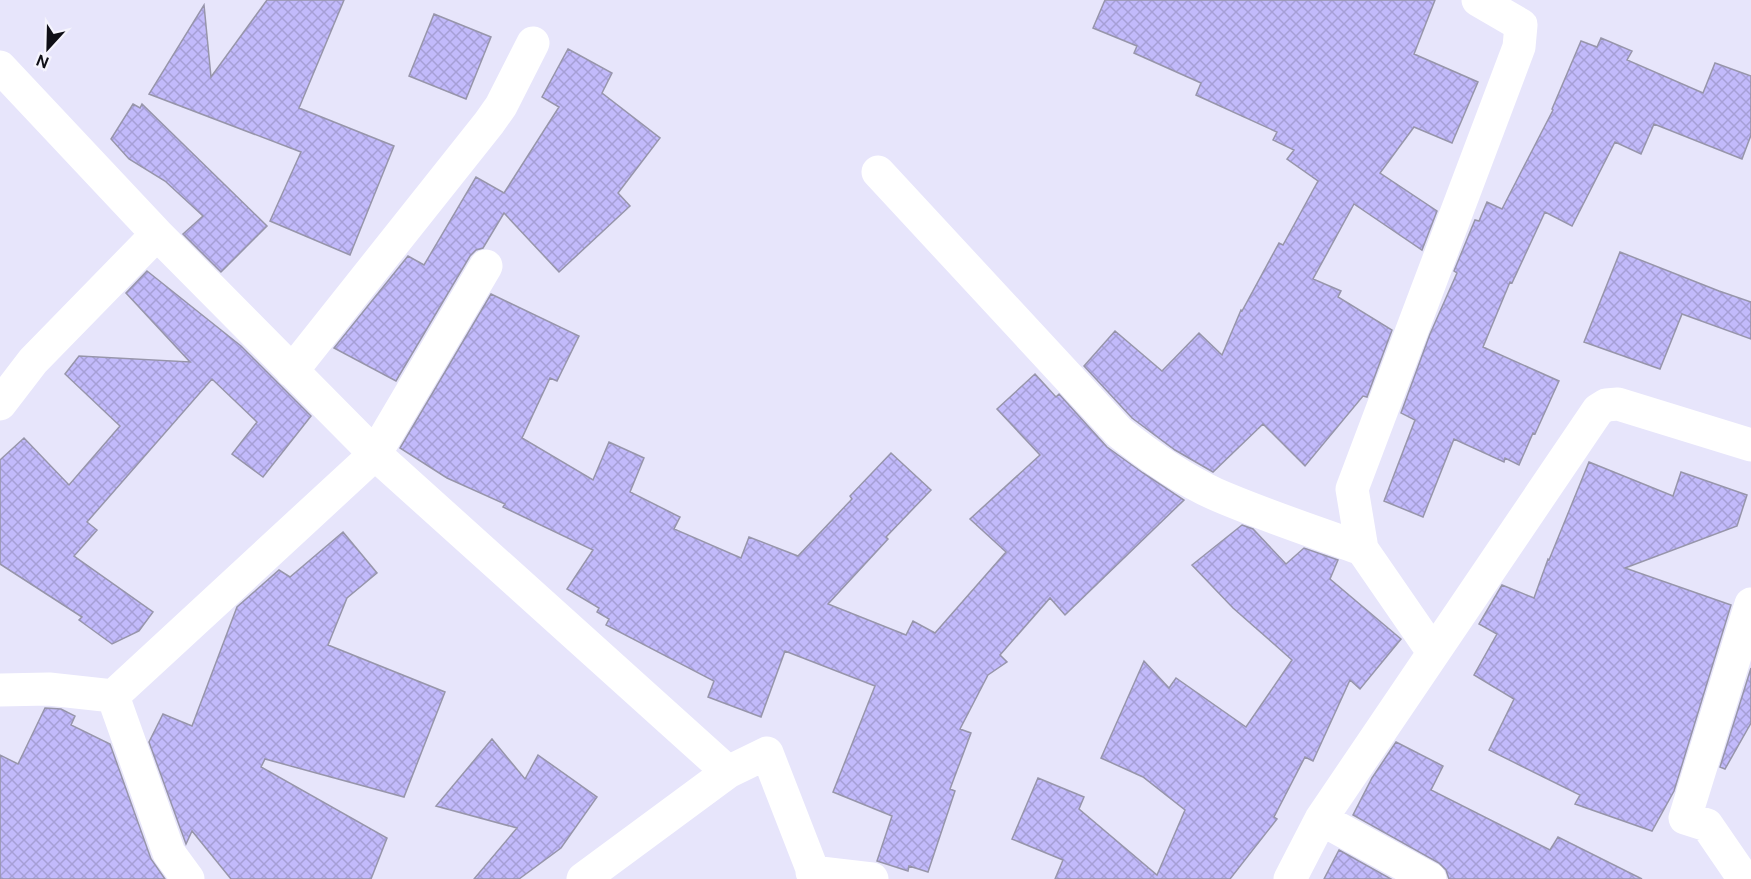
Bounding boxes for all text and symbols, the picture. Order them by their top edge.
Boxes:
north arrow [18,18,78,78]
text: N [33,50,52,73]

